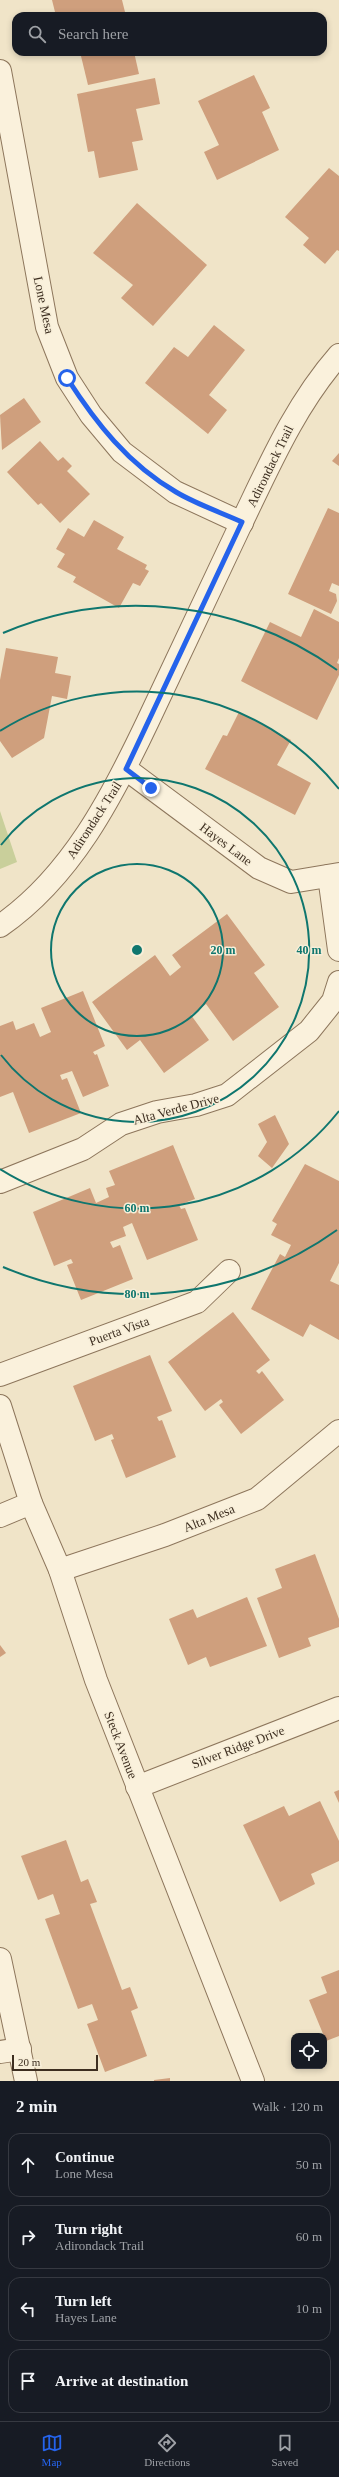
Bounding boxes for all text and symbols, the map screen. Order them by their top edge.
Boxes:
search box [12,12,327,56]
icon: search [26,23,48,45]
text: Search here [58,26,128,42]
street label: Lone Mesa [31,275,57,335]
route start [58,369,76,387]
street label: Adirondack Trail [244,422,296,509]
street label: Adirondack Trail [63,778,125,861]
route end [142,779,160,797]
street label: Hayes Lane [197,819,255,869]
centre of rings [130,943,144,957]
text: 20 m [211,943,236,957]
text: 40 m [297,943,322,957]
street label: Alta Verde Drive [131,1090,221,1128]
text: 60 m [125,1201,150,1215]
text: 80 m [125,1287,150,1301]
street label: Puerta Vista [87,1313,151,1349]
street label: Alta Mesa [181,1501,237,1535]
street label: Steck Avenue [101,1709,141,1781]
street label: Silver Ridge Drive [189,1722,287,1772]
map controls [291,2033,327,2069]
button: locate [291,2033,327,2069]
scale bar [12,2053,98,2072]
text: 20 m [18,2056,40,2068]
text: 2 min [16,2097,57,2116]
text: Walk · 120 m [252,2099,323,2114]
text: Continue [55,2149,114,2165]
icon: ahead [17,2154,39,2176]
text: 50 m [296,2157,322,2172]
text: Lone Mesa [55,2166,113,2181]
text: Turn right [55,2221,122,2237]
icon: right [17,2226,39,2248]
text: 60 m [296,2229,322,2244]
text: Adirondack Trail [55,2238,144,2253]
text: Turn left [55,2293,112,2309]
icon: left [17,2298,39,2320]
text: 10 m [296,2301,322,2316]
text: Hayes Lane [55,2310,117,2325]
icon: arrive [17,2370,39,2392]
text: Arrive at destination [55,2373,188,2389]
tab: Map [41,2432,63,2468]
tab: Directions [144,2432,190,2468]
tab: Saved [271,2432,298,2468]

